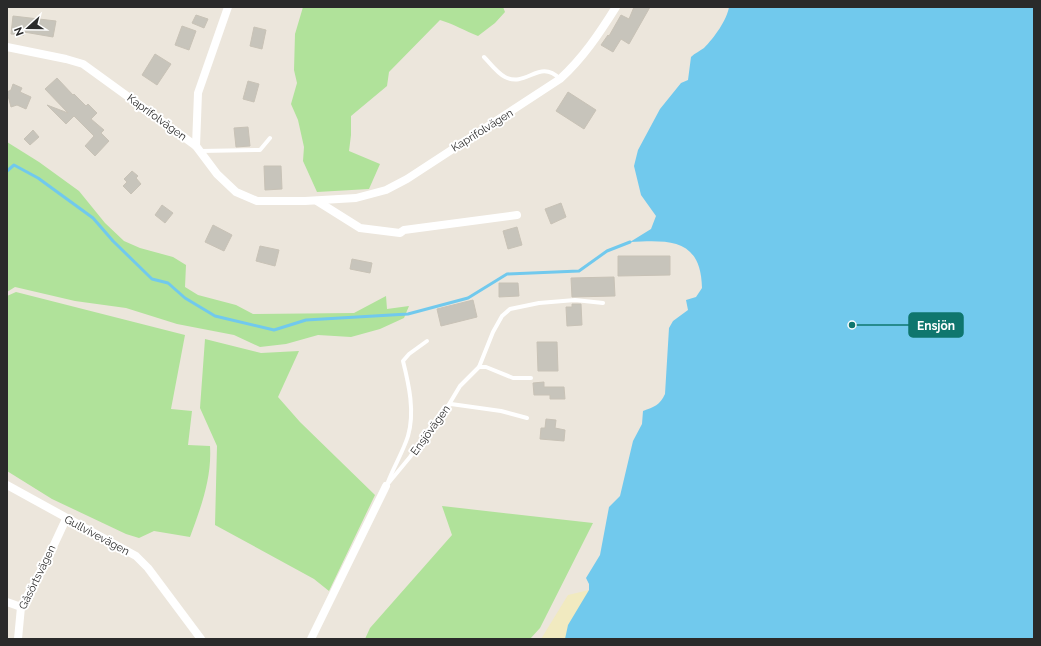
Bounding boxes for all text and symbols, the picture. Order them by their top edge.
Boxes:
north arrow [8,8,48,48]
text: N [12,25,27,38]
street label: Kaprifolvägen [124,91,189,143]
street label: Kaprifolvägen [449,106,516,155]
callout: Ensjön [909,313,963,337]
text: Ensjön [917,319,955,333]
street label: Ensjövägen [408,403,453,458]
street label: Gullvivevägen [62,513,132,558]
street label: Gåsörtsvägen [16,543,59,611]

